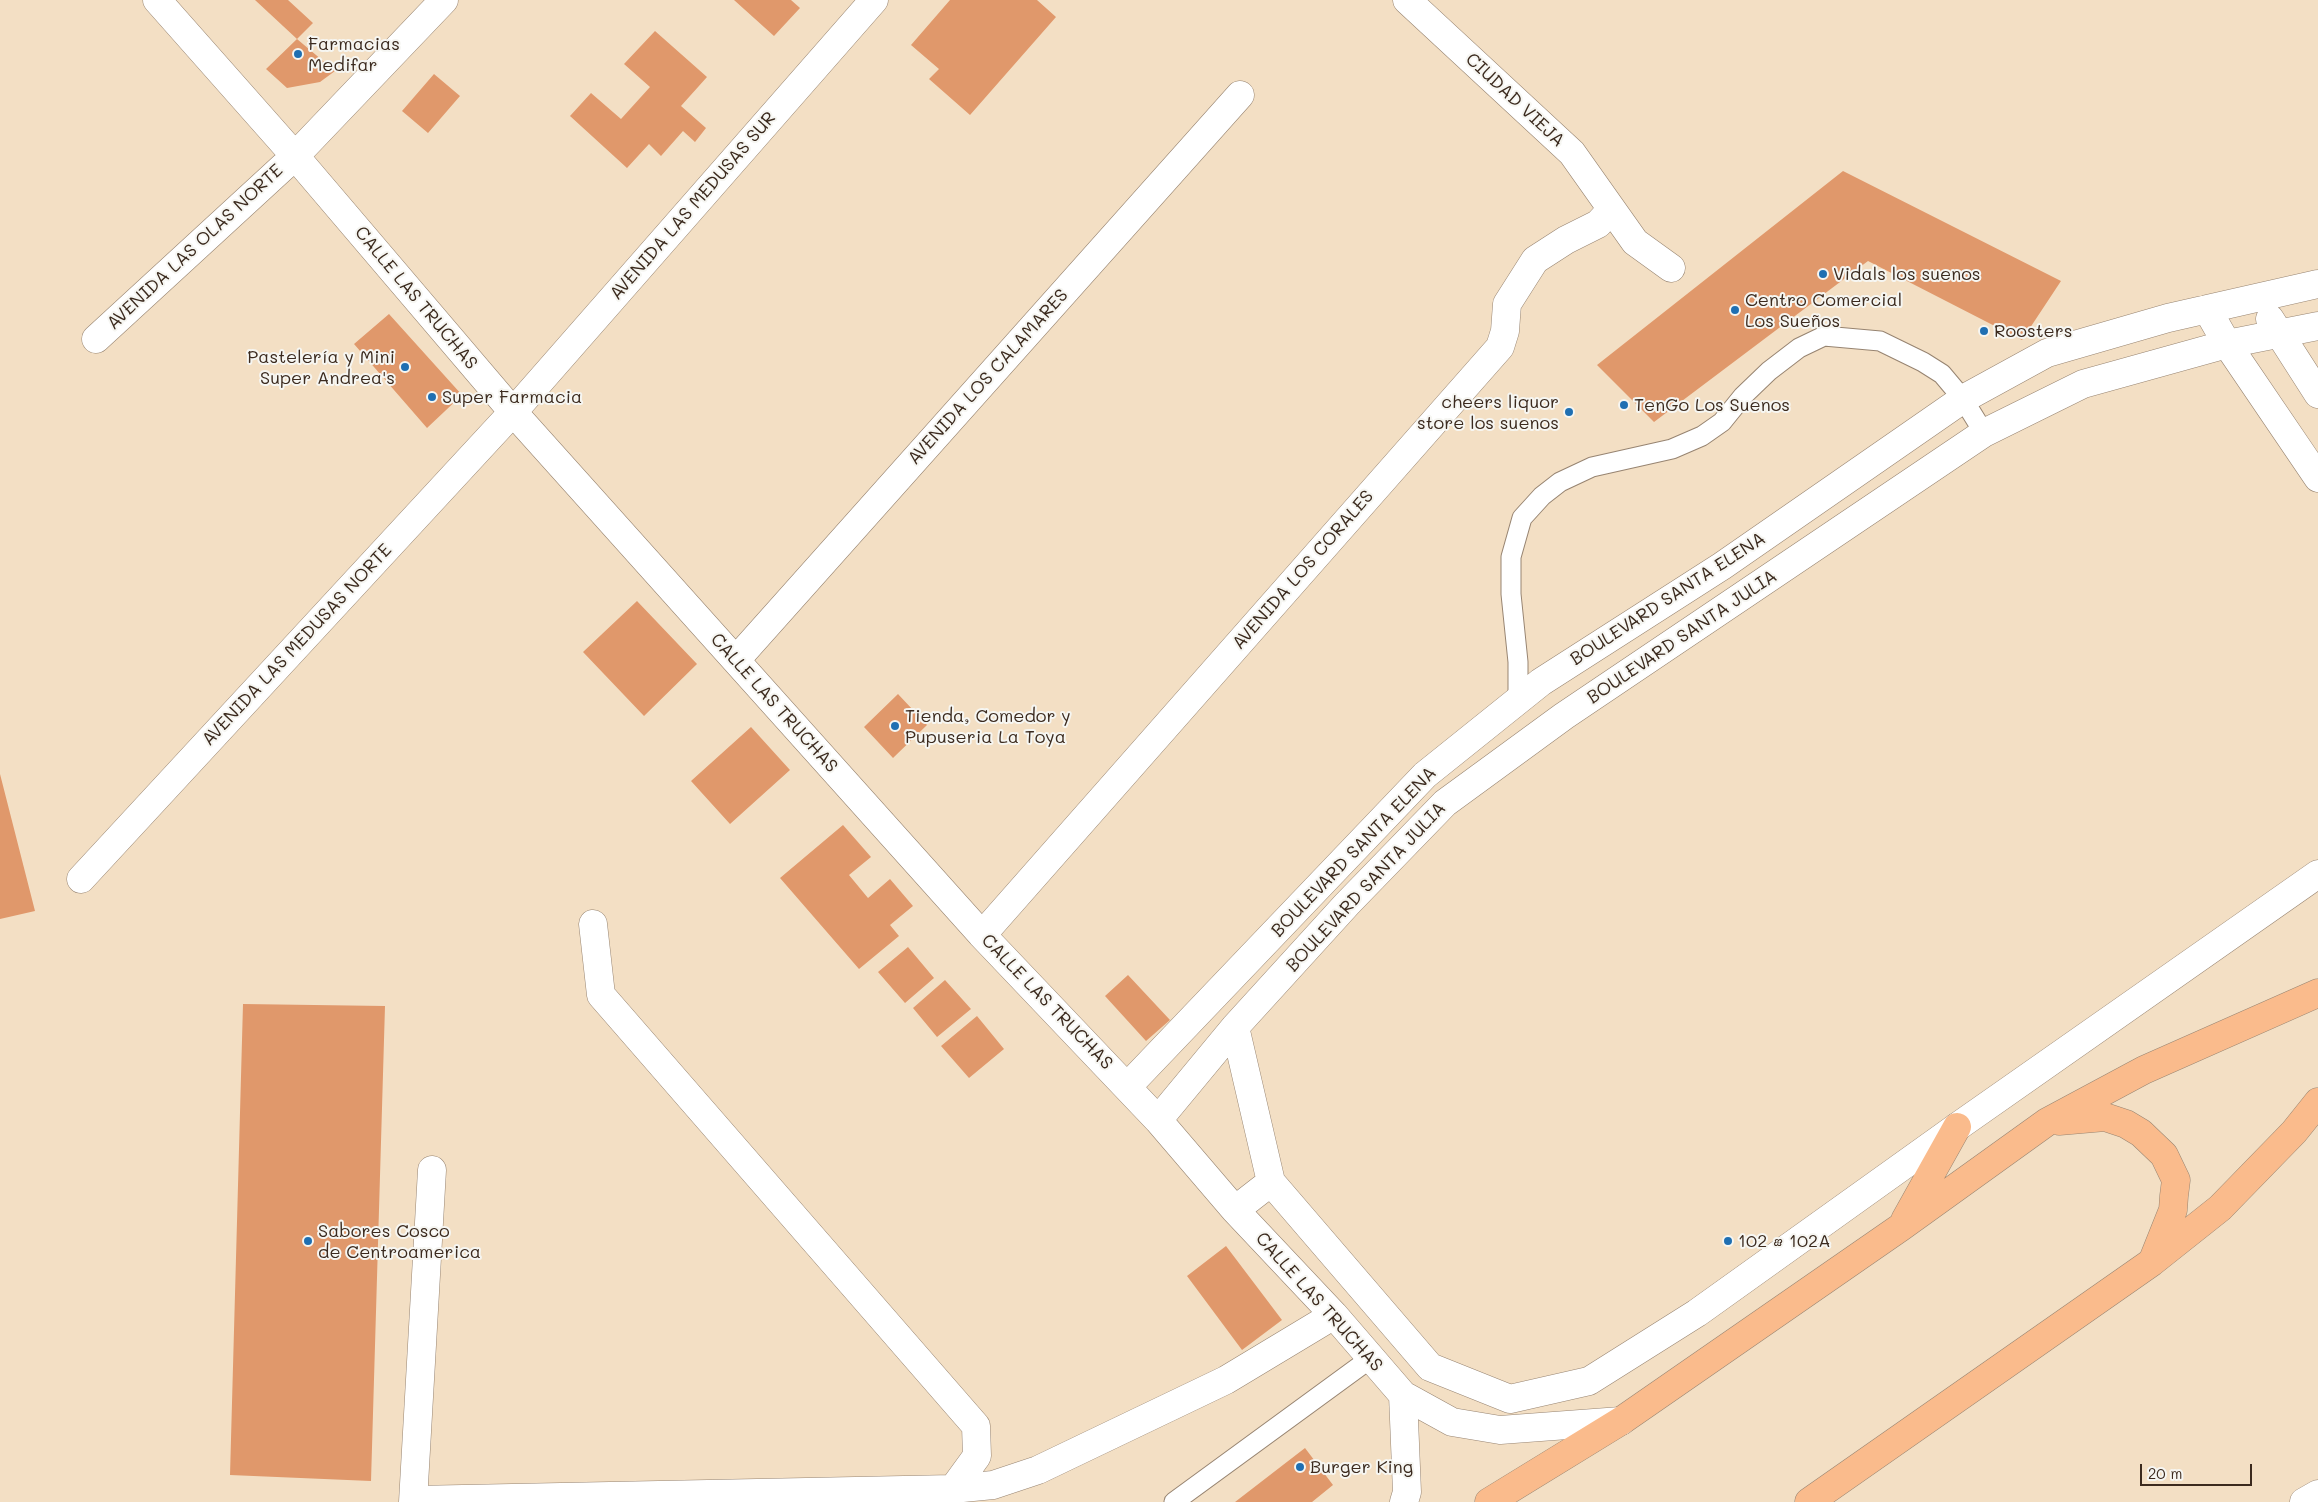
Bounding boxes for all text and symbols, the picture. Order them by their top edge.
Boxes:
place label: Farmacias Medifar [308,33,400,76]
marker: Farmacias Medifar [292,48,304,60]
street label: CIUDAD VIEJA [1461,49,1569,151]
street label: AVENIDA LAS MEDUSAS SUR [605,107,781,305]
street label: AVENIDA LAS OLAS NORTE [103,160,287,334]
street label: CALLE LAS TRUCHAS [350,222,482,374]
place label: Vidals los suenos [1833,263,1981,285]
marker: Vidals los suenos [1817,268,1829,280]
street label: AVENIDA LOS CALAMARES [903,285,1073,469]
place label: Centro Comercial Los Sueños [1745,289,1902,332]
marker: Centro Comercial Los Sueños [1729,304,1741,316]
place label: Roosters [1994,320,2072,342]
marker: Roosters [1978,325,1990,337]
place label: Pastelería y Mini Super Andrea's [247,346,395,388]
marker: Pastelería y Mini Super Andrea's [399,361,411,373]
place label: Super Farmacia [442,386,582,408]
marker: Super Farmacia [426,391,438,403]
place label: cheers liquor store los suenos [1417,391,1559,434]
place label: TenGo Los Suenos [1634,394,1790,416]
marker: TenGo Los Suenos [1618,399,1630,411]
marker: cheers liquor store los suenos [1563,406,1575,418]
street label: AVENIDA LOS CORALES [1228,486,1378,654]
street label: BOULEVARD SANTA ELENA [1566,528,1770,670]
street label: AVENIDA LAS MEDUSAS NORTE [198,540,396,750]
street label: BOULEVARD SANTA JULIA [1583,565,1781,709]
street label: CALLE LAS TRUCHAS [706,629,842,777]
place label: Tienda, Comedor y Pupuseria La Toya [905,705,1071,748]
marker: Tienda, Comedor y Pupuseria La Toya [889,720,901,732]
street label: BOULEVARD SANTA ELENA [1267,762,1441,942]
street label: BOULEVARD SANTA JULIA [1282,798,1450,976]
street label: CALLE LAS TRUCHAS [977,930,1117,1074]
place label: Sabores Cosco de Centroamerica [318,1220,481,1262]
street label: CALLE LAS TRUCHAS [1251,1228,1387,1376]
place label: 102 • 102A [1738,1230,1831,1252]
marker: Sabores Cosco de Centroamerica [302,1235,314,1247]
marker: 102 • 102A [1722,1235,1734,1247]
scale bar [2143,1454,2256,1486]
place label: Burger King [1310,1456,1413,1478]
marker: Burger King [1294,1461,1306,1473]
text: 20 m [2148,1463,2182,1483]

